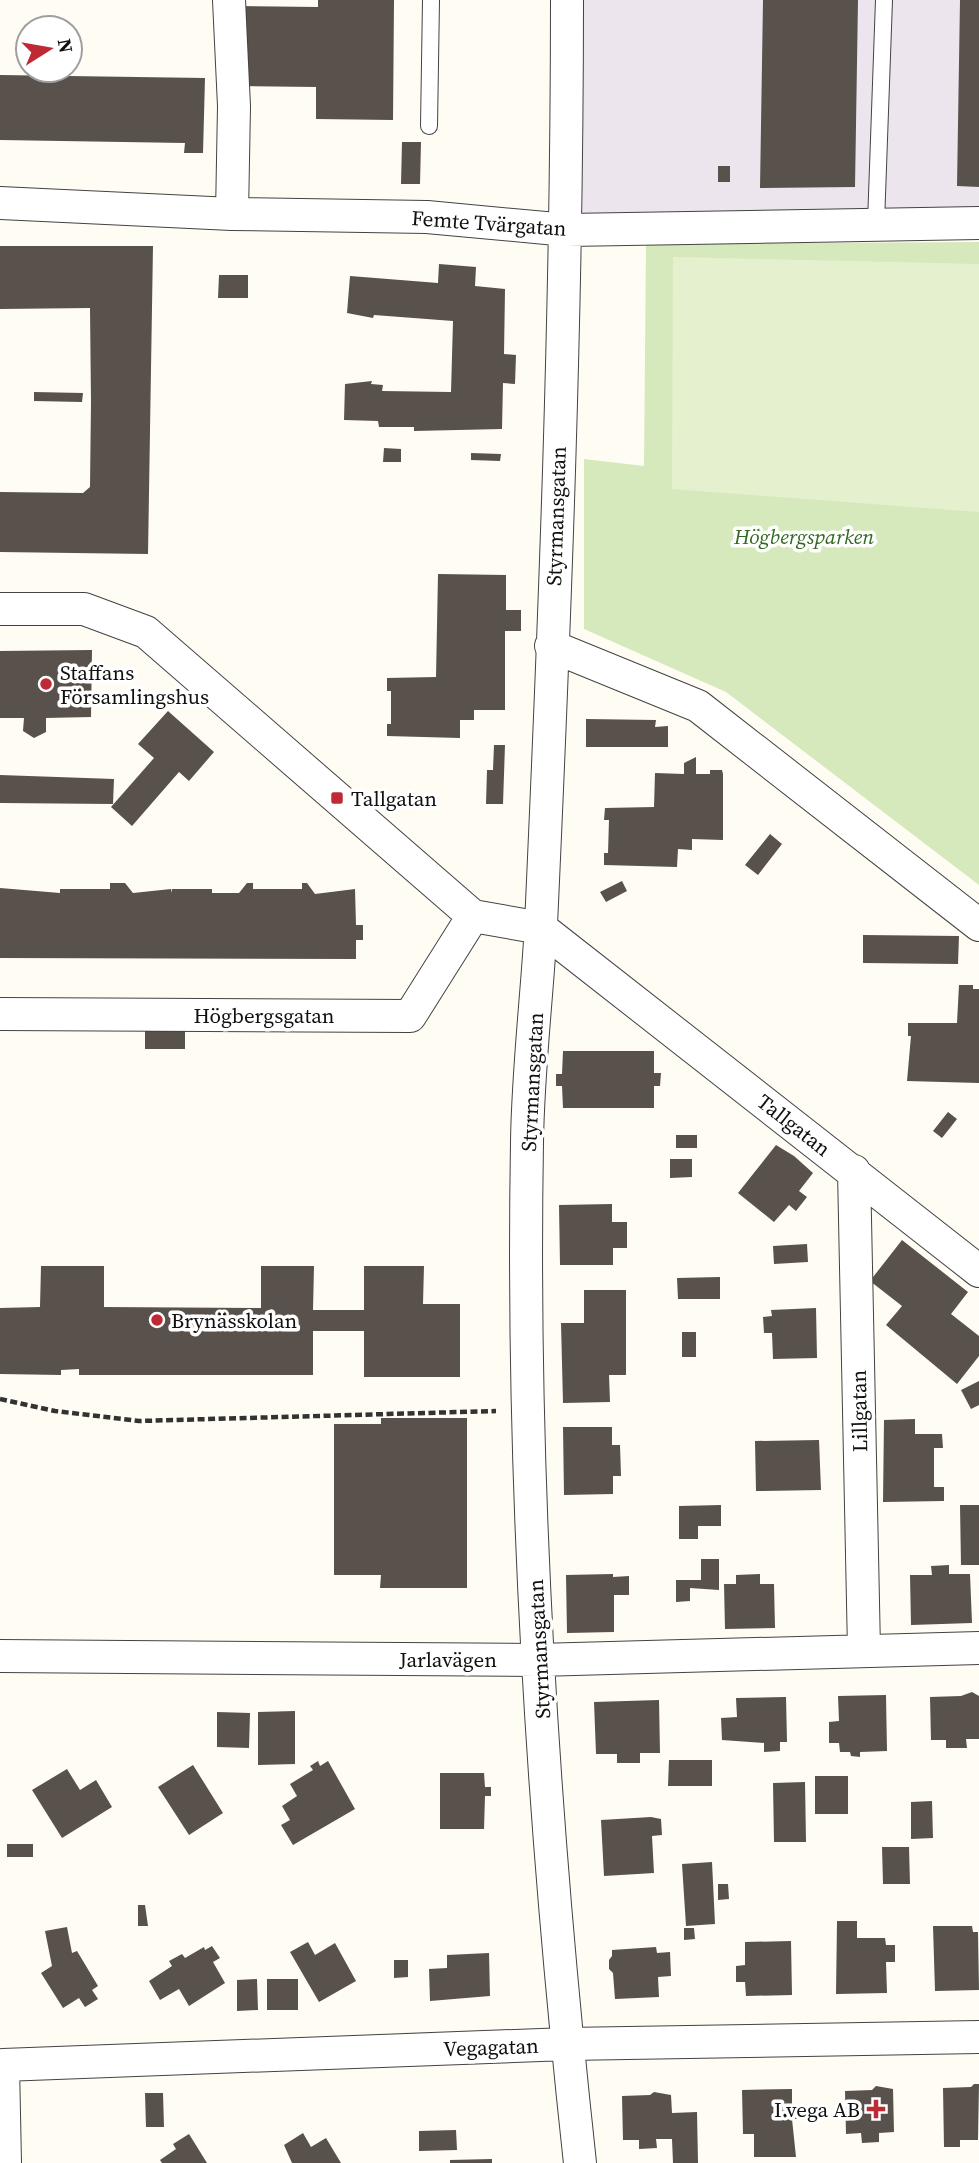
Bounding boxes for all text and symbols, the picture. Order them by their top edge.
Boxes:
north arrow [14,14,84,84]
text: N [52,36,80,55]
street label: Femte Tvärgatan [410,203,568,243]
street label: Styrmansgatan [539,445,573,586]
park label: Högbergsparken [733,522,874,551]
place label: Staffans Församlingshus [60,658,209,711]
marker: Staffans Församlingshus [38,676,54,692]
place label: Tallgatan [351,784,437,813]
marker: Tallgatan [329,790,345,806]
street label: Högbergsgatan [193,1001,335,1030]
street label: Styrmansgatan [514,1011,550,1152]
street label: Tallgatan [751,1087,837,1163]
place label: Brynässkolan [171,1306,298,1335]
marker: Brynässkolan [149,1312,165,1328]
street label: Lillgatan [844,1369,874,1452]
street label: Styrmansgatan [521,1578,557,1719]
street label: Jarlavägen [398,1645,497,1674]
street label: Vegagatan [443,2031,540,2063]
place label: I.vega AB [774,2095,860,2124]
marker: I.vega AB [866,2099,886,2119]

